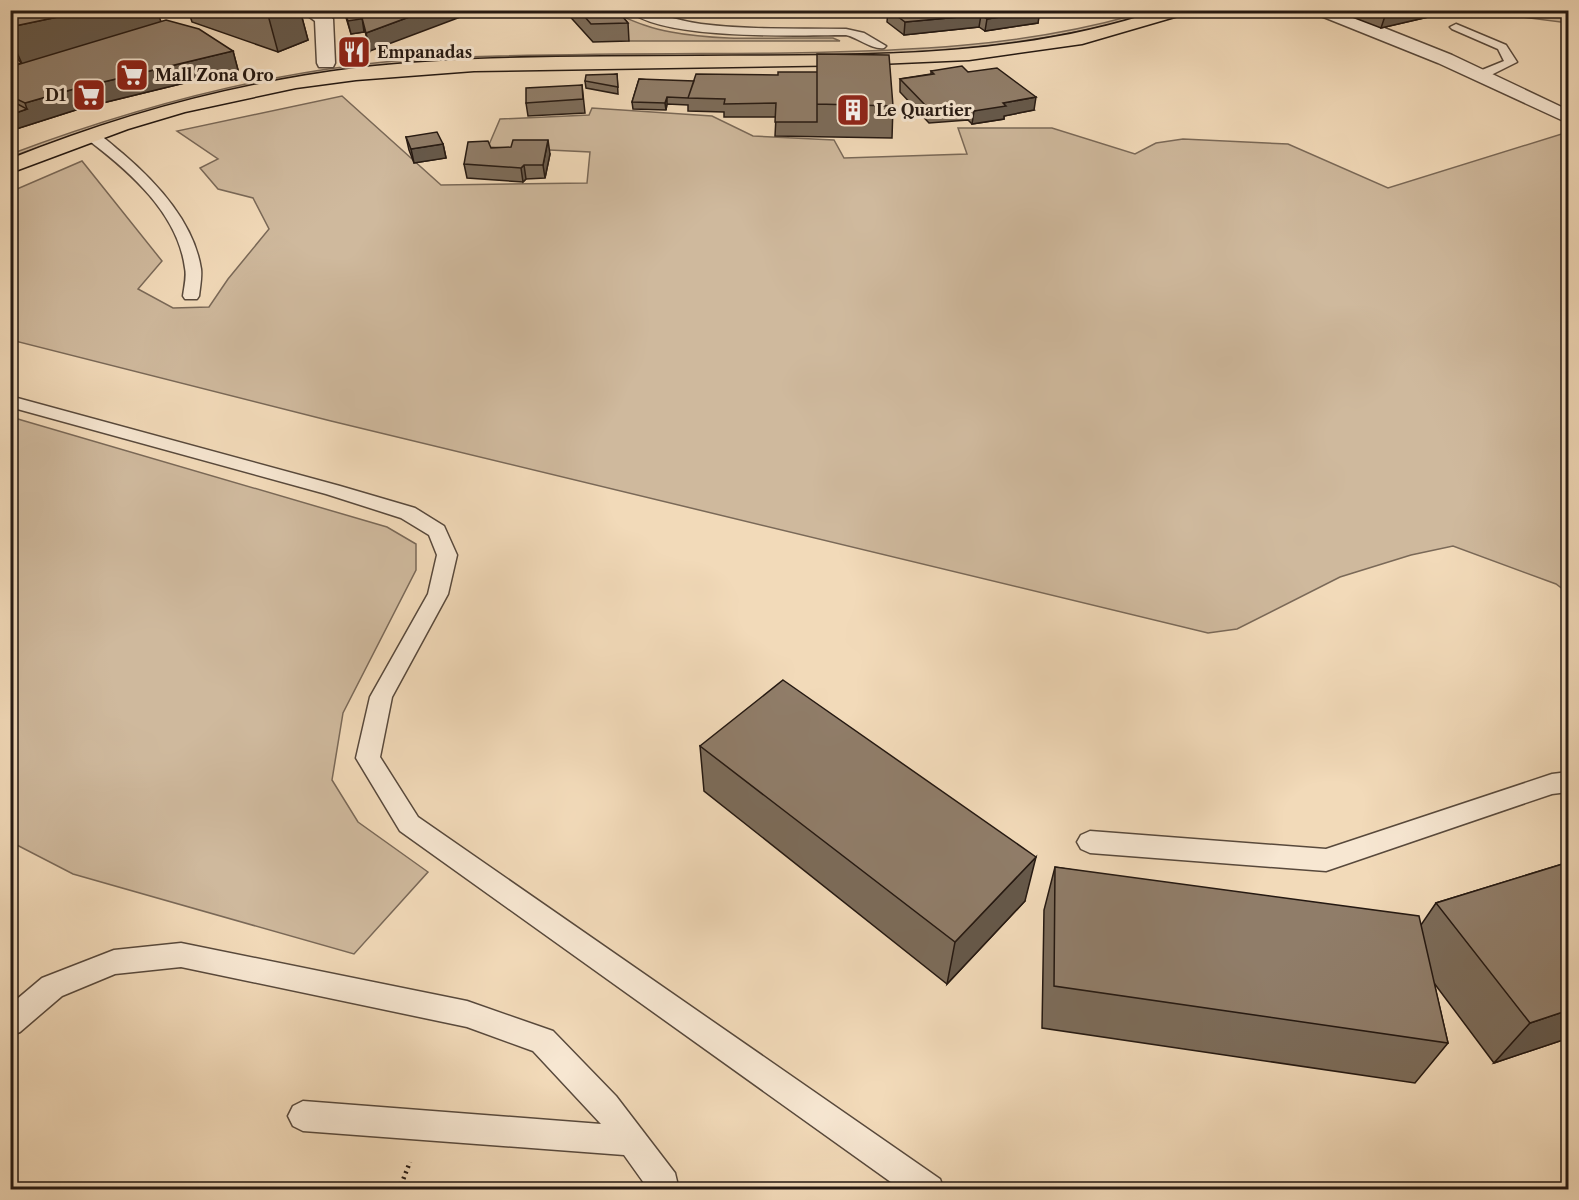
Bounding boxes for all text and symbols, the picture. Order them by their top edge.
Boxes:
restaurant icon: Empanadas [336,34,372,70]
place label: Empanadas [377,42,472,62]
supermarket icon: Mall Zona Oro [114,57,150,93]
place label: Mall Zona Oro [155,65,274,85]
supermarket icon: D1 [71,77,107,113]
place label: D1 [45,85,67,105]
building icon: Le Quartier [835,92,871,128]
place label: Le Quartier [876,100,972,120]

